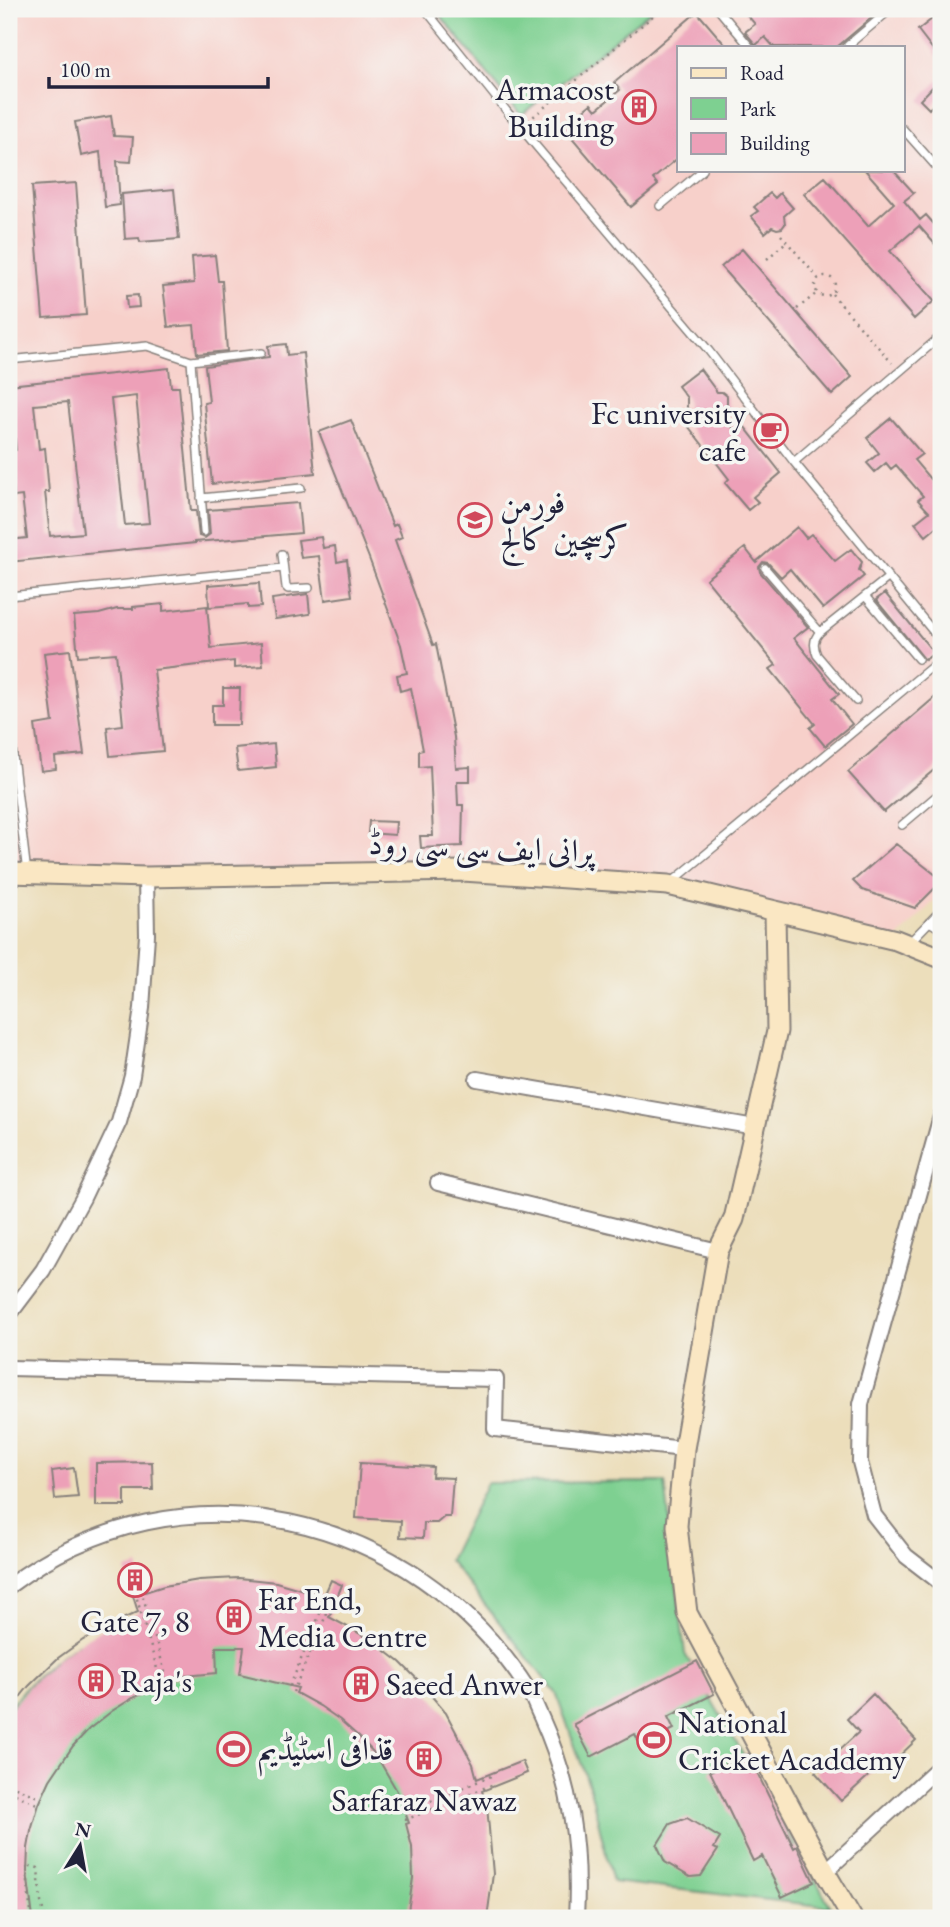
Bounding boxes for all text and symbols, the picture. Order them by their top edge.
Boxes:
scale bar [49,46,268,90]
legend [677,46,904,172]
text: 100 m [60,56,111,83]
text: Road [740,59,784,86]
place label: Armacost Building [494,68,615,147]
building icon: Armacost Building [620,88,658,126]
text: Park [740,95,777,122]
text: Building [740,129,810,156]
place label: Fc university cafe [591,392,747,471]
cafe icon: Fc university cafe [752,412,790,450]
place label: فورمن کرسچین کالج [500,481,629,566]
school or university icon: فورمن کرسچین کالج [456,501,494,539]
street label: پرانی ایف سی سی روڈ [368,822,598,874]
building icon: Gate 7, 8 [116,1561,154,1599]
place label: Far End, Media Centre [258,1578,427,1657]
building icon: Far End, Media Centre [215,1598,253,1636]
place label: Gate 7, 8 [80,1600,190,1642]
place label: Raja's [120,1660,192,1702]
building icon: Raja's [77,1662,115,1700]
place label: Saeed Anwer [386,1663,543,1705]
building icon: Saeed Anwer [342,1665,380,1703]
place label: National Cricket Acaddemy [678,1701,907,1780]
sports icon: National Cricket Acaddemy [635,1721,673,1759]
place label: قذافی اسٹیڈیم [258,1728,394,1777]
sports icon: قذافی اسٹیڈیم [215,1730,253,1768]
building icon: Sarfaraz Nawaz [405,1740,443,1778]
place label: Sarfaraz Nawaz [332,1779,516,1821]
north arrow [46,1812,116,1882]
text: N [73,1816,94,1844]

